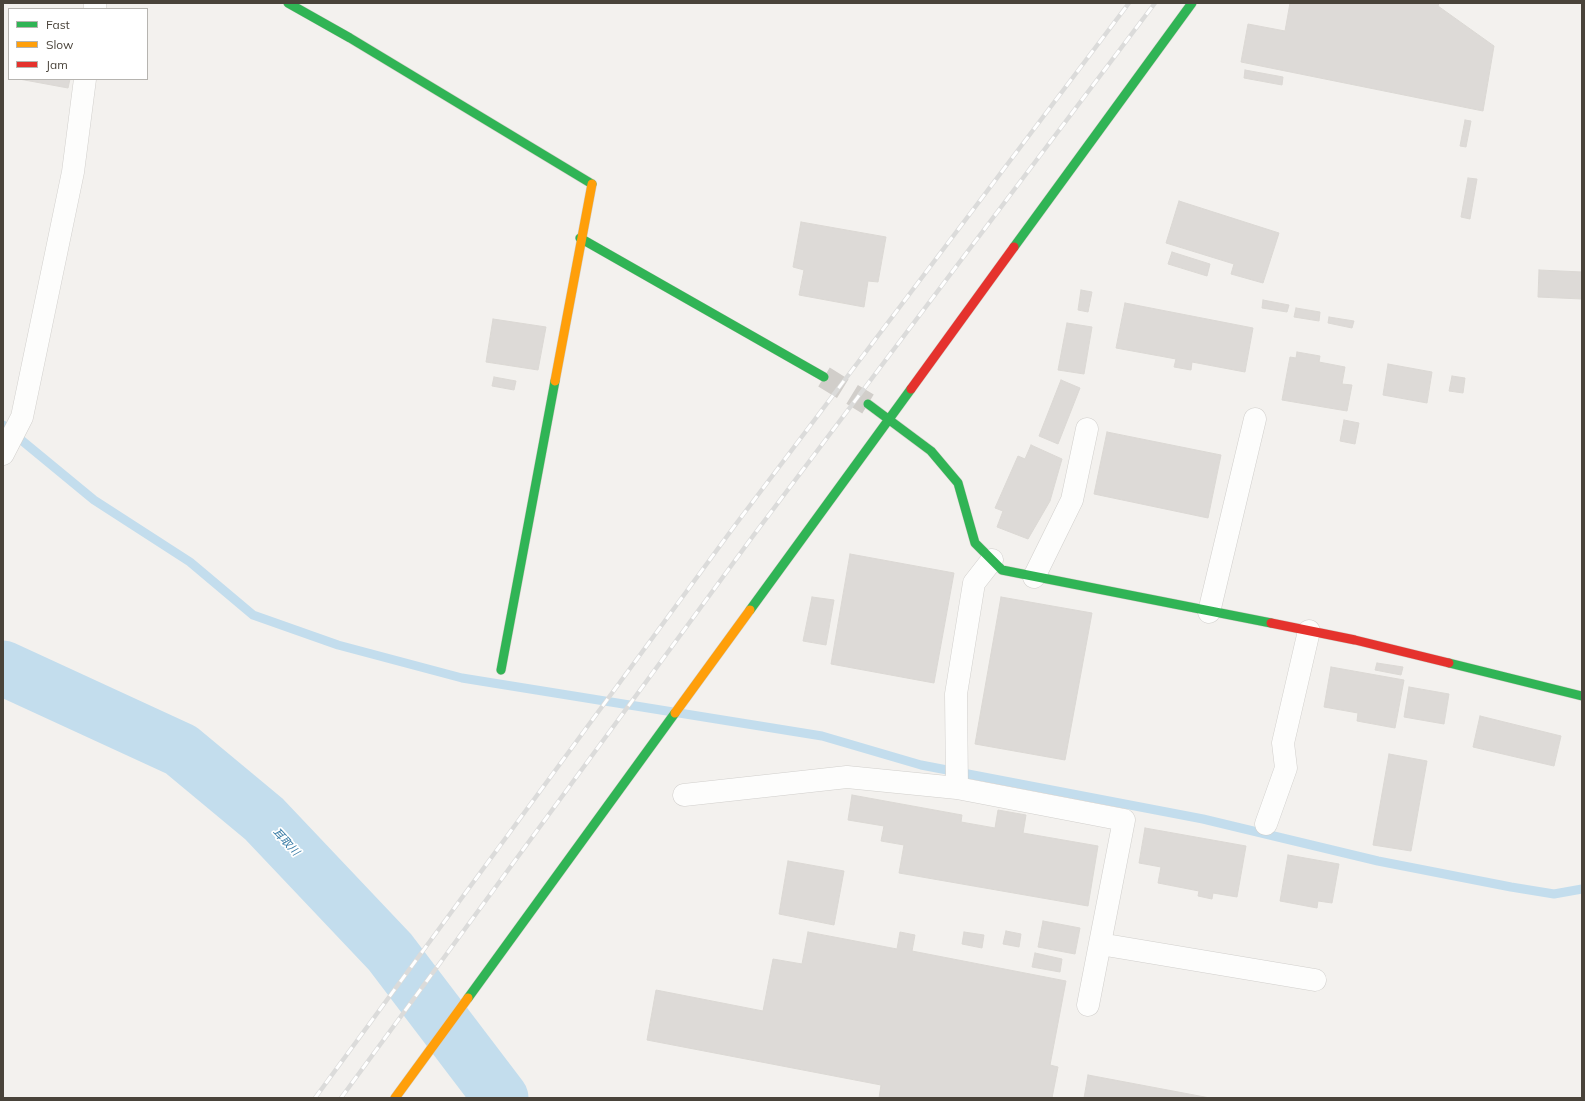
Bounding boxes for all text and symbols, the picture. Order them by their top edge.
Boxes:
legend [8,8,148,80]
text: Fast [46,17,70,32]
text: Slow [46,37,74,52]
text: Jam [46,57,68,72]
water label: 耳取川 [270,825,302,859]

